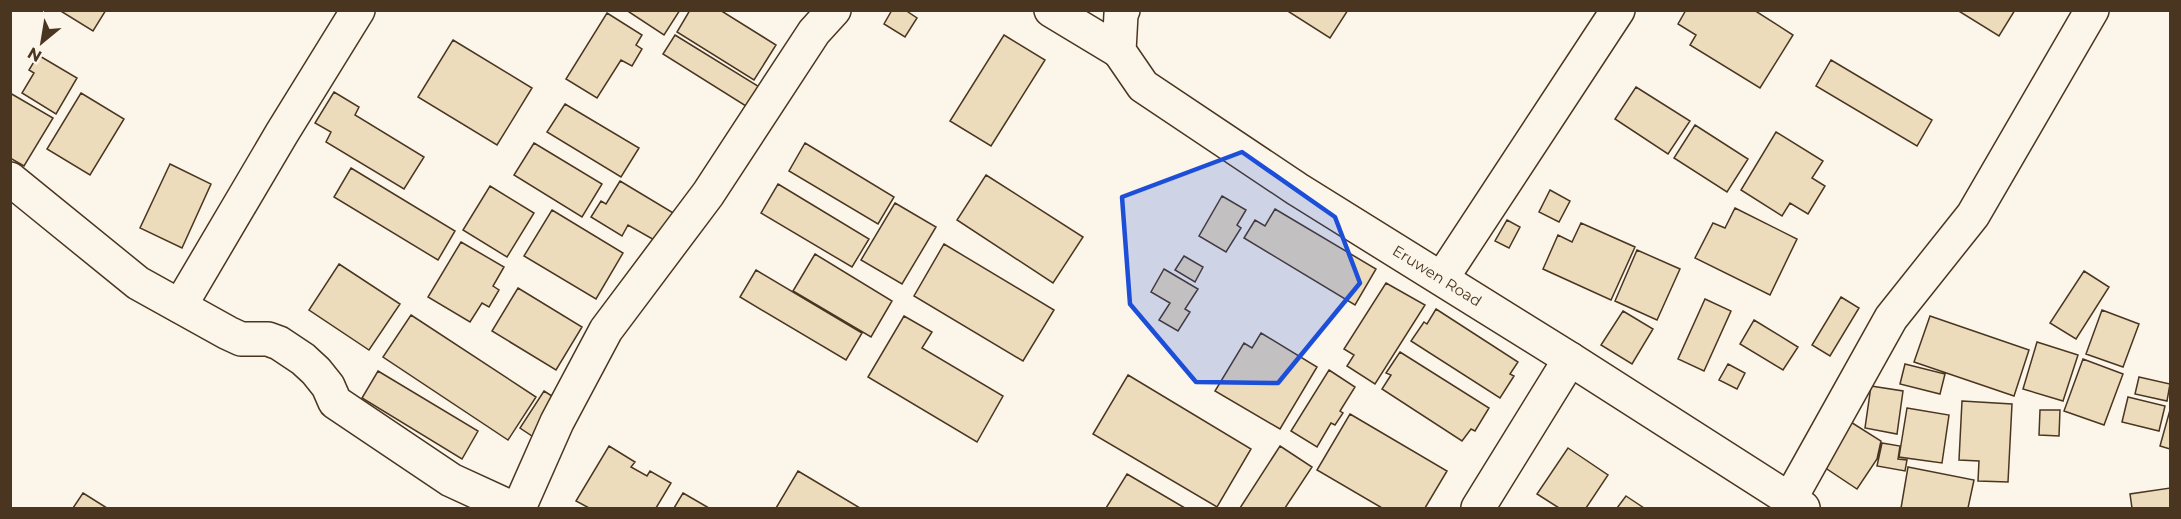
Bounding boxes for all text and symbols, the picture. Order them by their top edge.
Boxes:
north arrow [12,12,72,72]
text: N [24,43,45,66]
street label: Eruwen Road [1389,241,1485,311]

